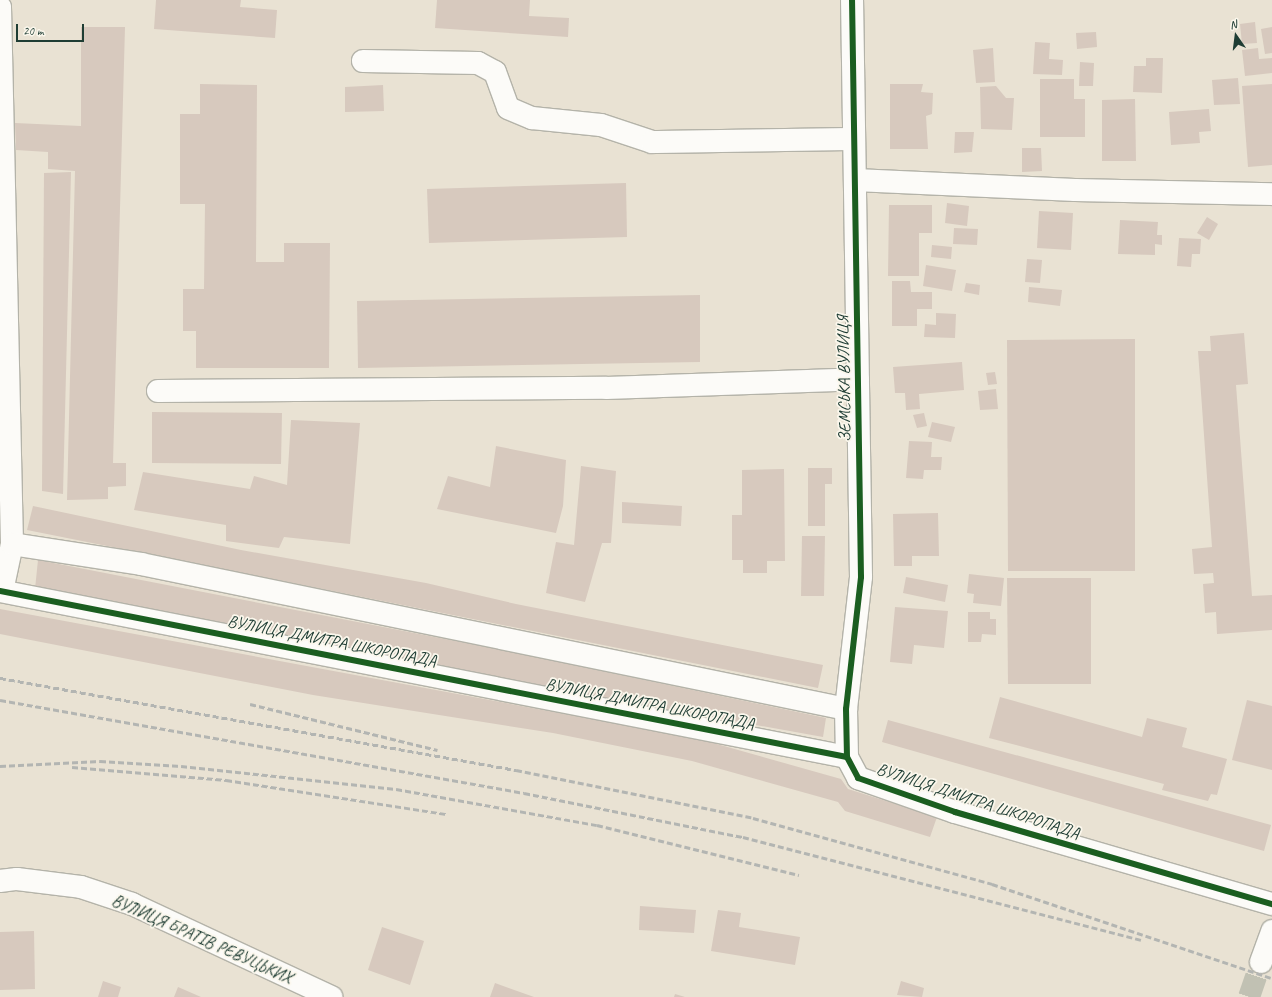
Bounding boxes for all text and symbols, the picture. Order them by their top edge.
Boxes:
scale bar [18,16,86,42]
north arrow [1216,16,1256,56]
text: N [1228,17,1238,32]
text: 20 m [23,23,43,39]
street label: ЗЕМСЬКА ВУЛИЦЯ [833,316,855,442]
street label: ВУЛИЦЯ ДМИТРА ШКОРОПАДА [226,611,438,671]
street label: ВУЛИЦЯ ДМИТРА ШКОРОПАДА [544,674,756,734]
street label: ВУЛИЦЯ ДМИТРА ШКОРОПАДА [874,759,1082,843]
street label: ВУЛИЦЯ БРАТІВ РЕВУЦЬКИХ [109,890,295,988]

